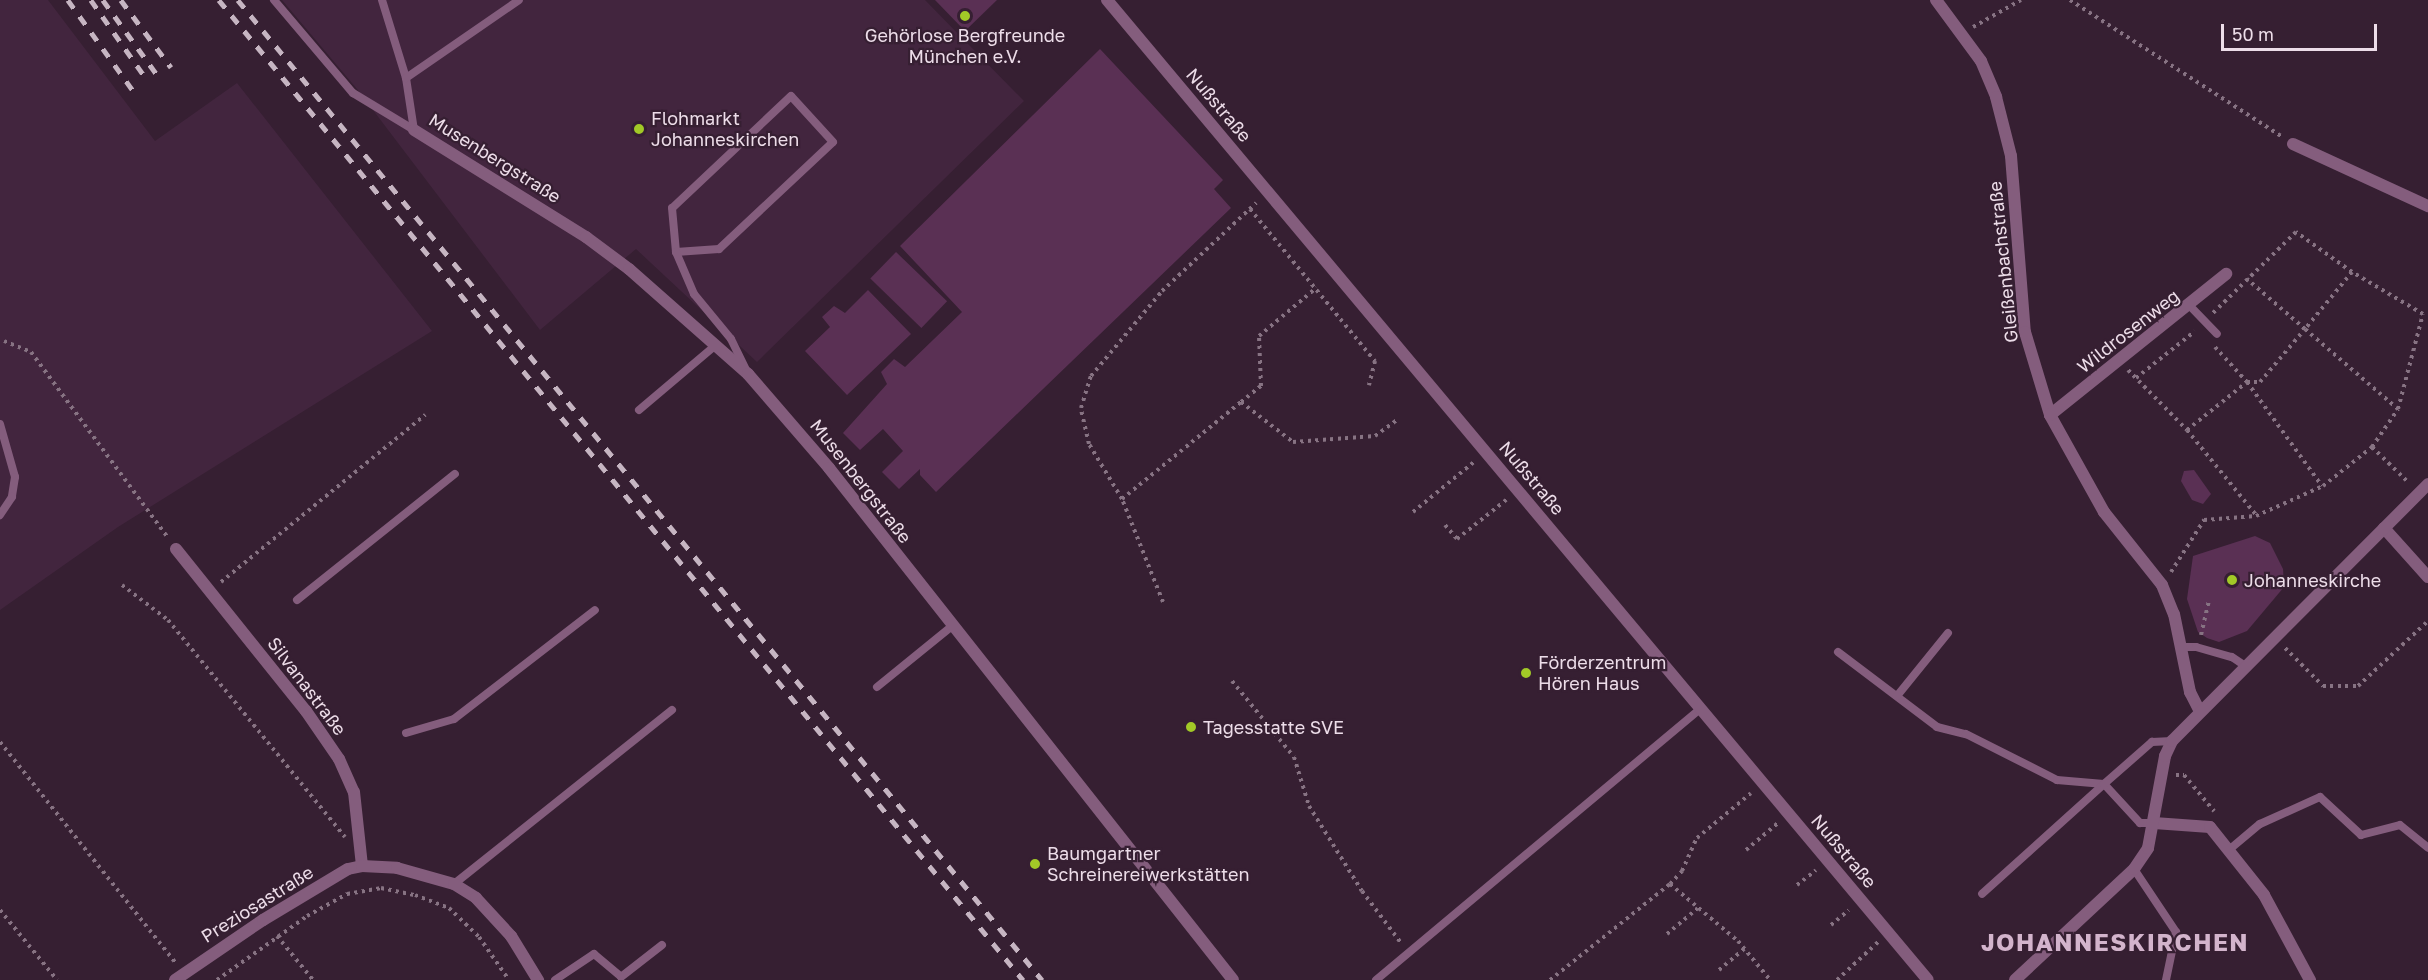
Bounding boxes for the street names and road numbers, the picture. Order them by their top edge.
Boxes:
street label: Nußstraße [1182,64,1256,146]
street label: Musenbergstraße [425,109,565,207]
street label: Gleißenbachstraße [1984,180,2022,344]
street label: Wildrosenweg [2073,285,2183,377]
street label: Musenbergstraße [806,415,916,547]
street label: Nußstraße [1495,437,1569,519]
street label: Silvanastraße [263,633,351,739]
street label: Nußstraße [1807,810,1881,892]
street label: Preziosastraße [197,861,317,947]

